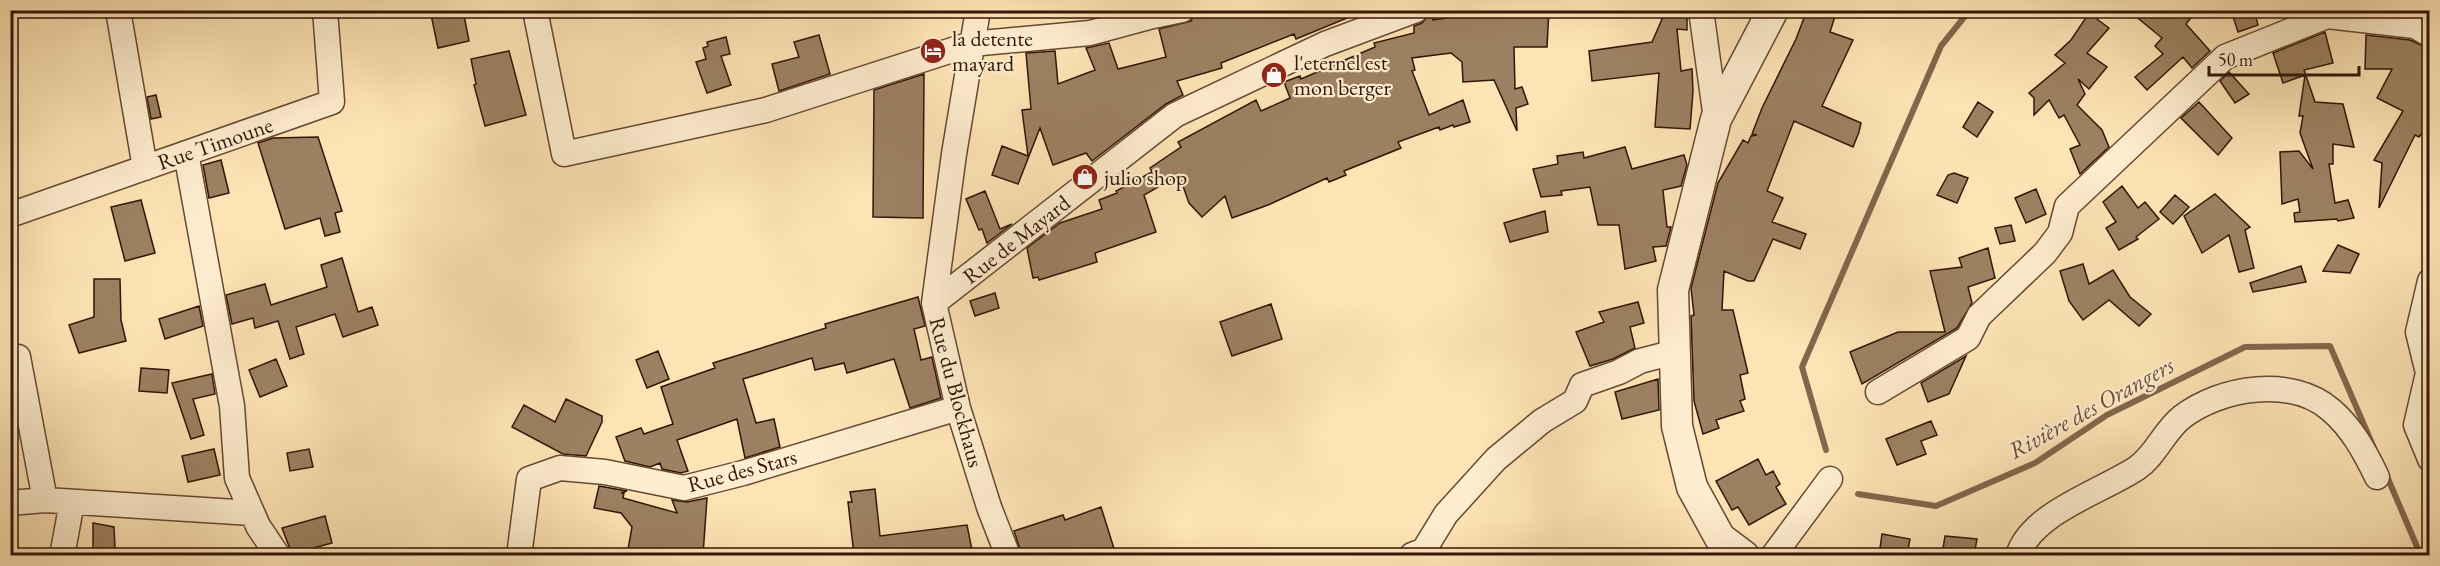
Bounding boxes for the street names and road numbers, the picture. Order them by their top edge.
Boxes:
street label: Rue Timoune [154,110,277,177]
street label: Rue de Mayard [957,188,1077,290]
street label: Rue du Blockhaus [923,314,991,471]
street label: Rue des Stars [684,442,800,499]

